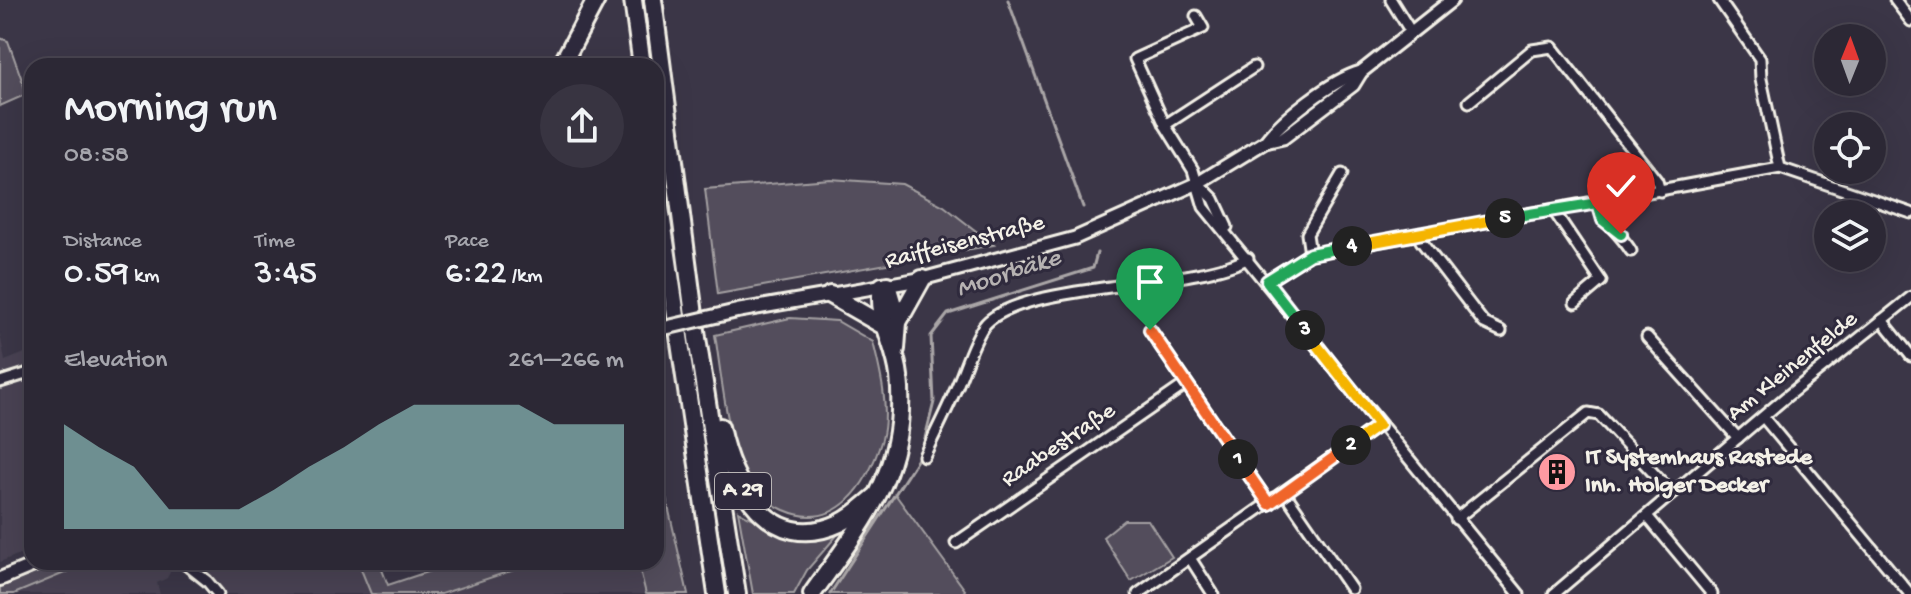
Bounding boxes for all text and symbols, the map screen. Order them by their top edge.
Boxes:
north arrow [1814,24,1886,96]
map controls [1814,24,1886,272]
button: share [540,84,624,168]
text: Morning run [64,85,277,137]
button: locate [1814,112,1886,184]
text: 08:58 [64,141,129,172]
pin [1587,152,1655,234]
icon: check [1599,164,1643,208]
pin: 5 [1485,198,1525,238]
button: layers [1814,200,1886,272]
text: 5 [1499,205,1511,231]
street label: Raiffeisenstraße [882,209,1048,277]
pin: 4 [1332,226,1372,266]
text: Distance [64,229,142,255]
text: Time [255,229,295,255]
text: Pace [445,229,489,255]
text: 4 [1347,233,1357,259]
water label: Moorbäke [953,243,1066,306]
pin [1116,248,1184,330]
text: 0.59 [64,255,129,295]
text: 3:45 [255,255,317,295]
text: 6:22 [445,255,507,295]
icon: arrive [1128,260,1172,304]
text: km [129,264,160,290]
text: /km [507,264,543,290]
street label: Am Kleinenfelde [1722,305,1865,429]
pin: 3 [1285,310,1325,350]
text: 3 [1299,317,1311,343]
text: Elevation [64,346,167,377]
text: 261–266 m [508,346,624,377]
street label: Raabestraße [996,397,1122,495]
pin: 2 [1331,425,1371,465]
text: 2 [1346,432,1356,458]
pin: 1 [1218,439,1258,479]
place label: IT Systemhaus Rastede Inh. Holger Decker [1585,444,1814,501]
text: 1 [1234,446,1242,472]
building icon: IT Systemhaus Rastede Inh. Holger Decker [1536,451,1578,493]
road number: A 29 [715,473,771,509]

